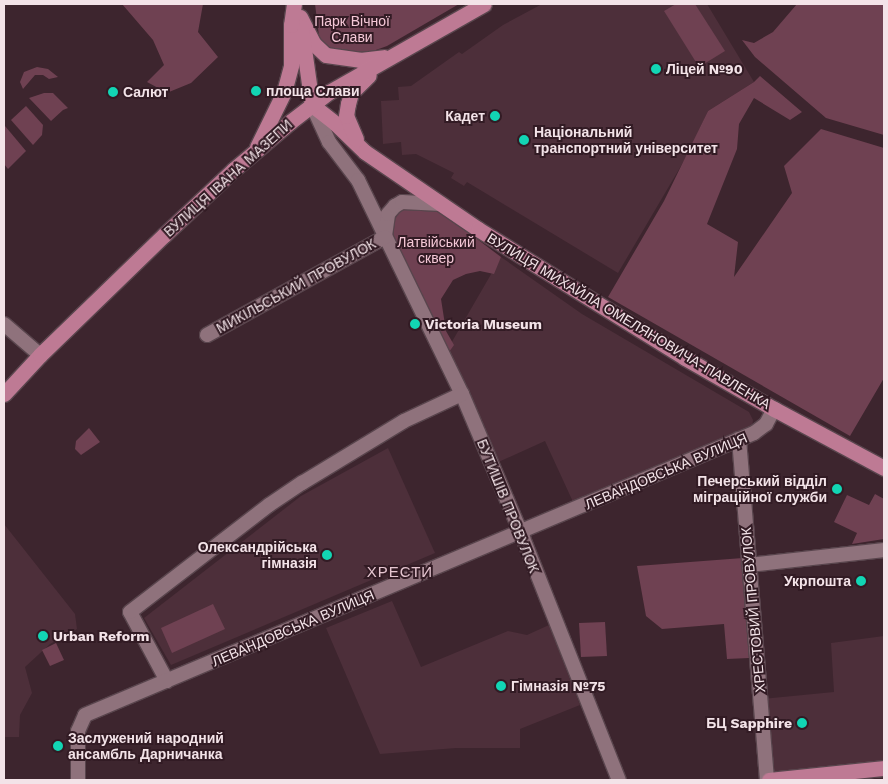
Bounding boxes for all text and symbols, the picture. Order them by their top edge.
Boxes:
park label: Парк Вічної Слави [314,13,390,46]
place label: Ліцей №90 [666,61,743,77]
marker: Ліцей №90 [650,63,662,75]
place label: площа Слави [266,83,359,99]
place label: Салют [123,84,168,100]
marker: площа Слави [250,85,262,97]
marker: Салют [107,86,119,98]
place label: Кадет [445,108,485,124]
marker: Кадет [489,110,501,122]
street label: ВУЛИЦЯ ІВАНА МАЗЕПИ [160,116,296,240]
place label: Національний транспортний університет [534,124,718,156]
marker: Національний транспортний університет [518,134,530,146]
street label: ВУЛИЦЯ МИХАЙЛА ОМЕЛЯНОВИЧА-ПАВЛЕНКА [484,229,774,413]
park label: Латвійський сквер [397,234,475,266]
street label: МИКІЛЬСЬКИЙ ПРОВУЛОК [213,235,379,337]
place label: Victoria Museum [425,316,542,332]
marker: Victoria Museum [409,318,421,330]
street label: ЛЕВАНДОВСЬКА ВУЛИЦЯ [582,429,750,513]
street label: БУТИШІВ ПРОВУЛОК [473,437,543,575]
place label: Печерський відділ міграційної служби [693,473,827,506]
marker: Печерський відділ міграційної служби [831,483,843,495]
street label: ХРЕСТОВИЙ ПРОВУЛОК [737,526,769,694]
place label: Олександрійська гімназія [198,539,317,572]
marker: Олександрійська гімназія [321,549,333,561]
district label: ХРЕСТИ [366,564,434,582]
place label: Укрпошта [784,573,851,589]
marker: Укрпошта [855,575,867,587]
street label: ЛЕВАНДОВСЬКА ВУЛИЦЯ [209,586,377,670]
place label: Urban Reform [53,628,149,644]
marker: Urban Reform [37,630,49,642]
place label: Гімназія №75 [511,678,605,694]
marker: Гімназія №75 [495,680,507,692]
place label: БЦ Sapphire [706,715,792,731]
marker: БЦ Sapphire [796,717,808,729]
place label: Заслужений народний ансамбль Дарничанка [68,730,224,762]
marker: Заслужений народний ансамбль Дарничанка [52,740,64,752]

